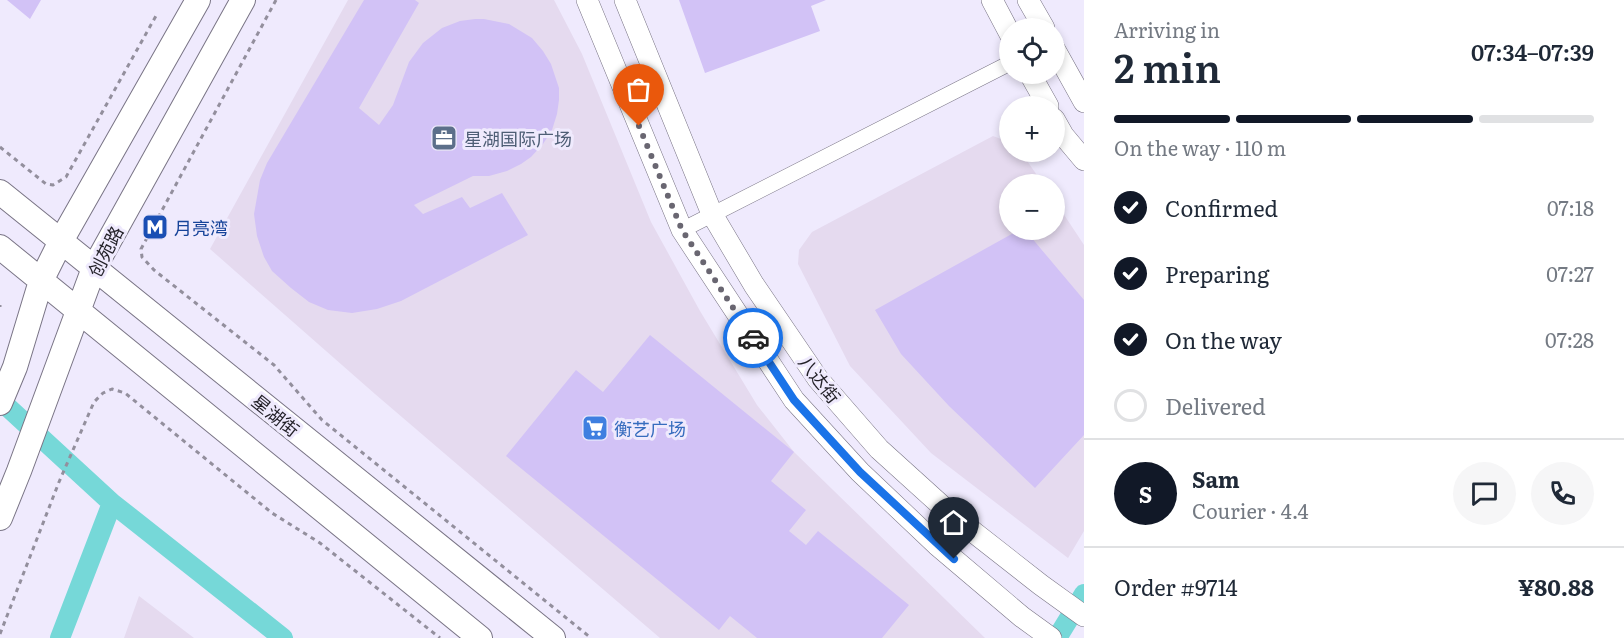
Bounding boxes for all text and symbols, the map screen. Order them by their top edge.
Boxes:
text: Arriving in [1114,14,1220,44]
map controls [999,18,1065,240]
button: locate [999,18,1065,84]
text: 07:34–07:39 [1471,35,1594,68]
text: 2 min [1114,37,1221,95]
pin [613,64,664,126]
icon: bag [622,73,655,106]
button: + [999,96,1065,162]
office icon: 星湖国际广场 [429,123,459,153]
place label: 星湖国际广场 [464,125,572,152]
text: On the way · 110 m [1114,132,1286,162]
button: − [999,174,1065,240]
icon: check [1114,191,1147,224]
text: Confirmed [1165,191,1278,224]
text: 07:18 [1547,192,1594,222]
metro station icon: 月亮湾 [140,212,170,242]
place label: 月亮湾 [174,214,228,241]
street label: 创苑路 [81,221,129,281]
icon: check [1114,257,1147,290]
text: Preparing [1165,257,1269,290]
text: 07:27 [1546,258,1594,288]
courier [723,308,783,368]
icon: car [737,322,770,355]
icon: check [1114,323,1147,356]
text: On the way [1165,323,1282,356]
text: 07:28 [1545,324,1594,354]
street label: 八达街 [793,349,847,409]
street label: 星湖街 [247,388,305,442]
text: Delivered [1165,389,1266,422]
supermarket icon: 衡艺广场 [580,413,610,443]
place label: 衡艺广场 [614,415,686,442]
text: Sam [1192,462,1240,495]
button: chat [1453,462,1516,525]
button: phone [1531,462,1594,525]
text: S [1139,477,1152,510]
text: Courier · 4.4 [1192,495,1309,525]
pin [928,497,979,559]
icon: home [937,506,970,539]
text: Order #9714 [1114,570,1238,603]
text: ¥80.88 [1518,570,1594,603]

